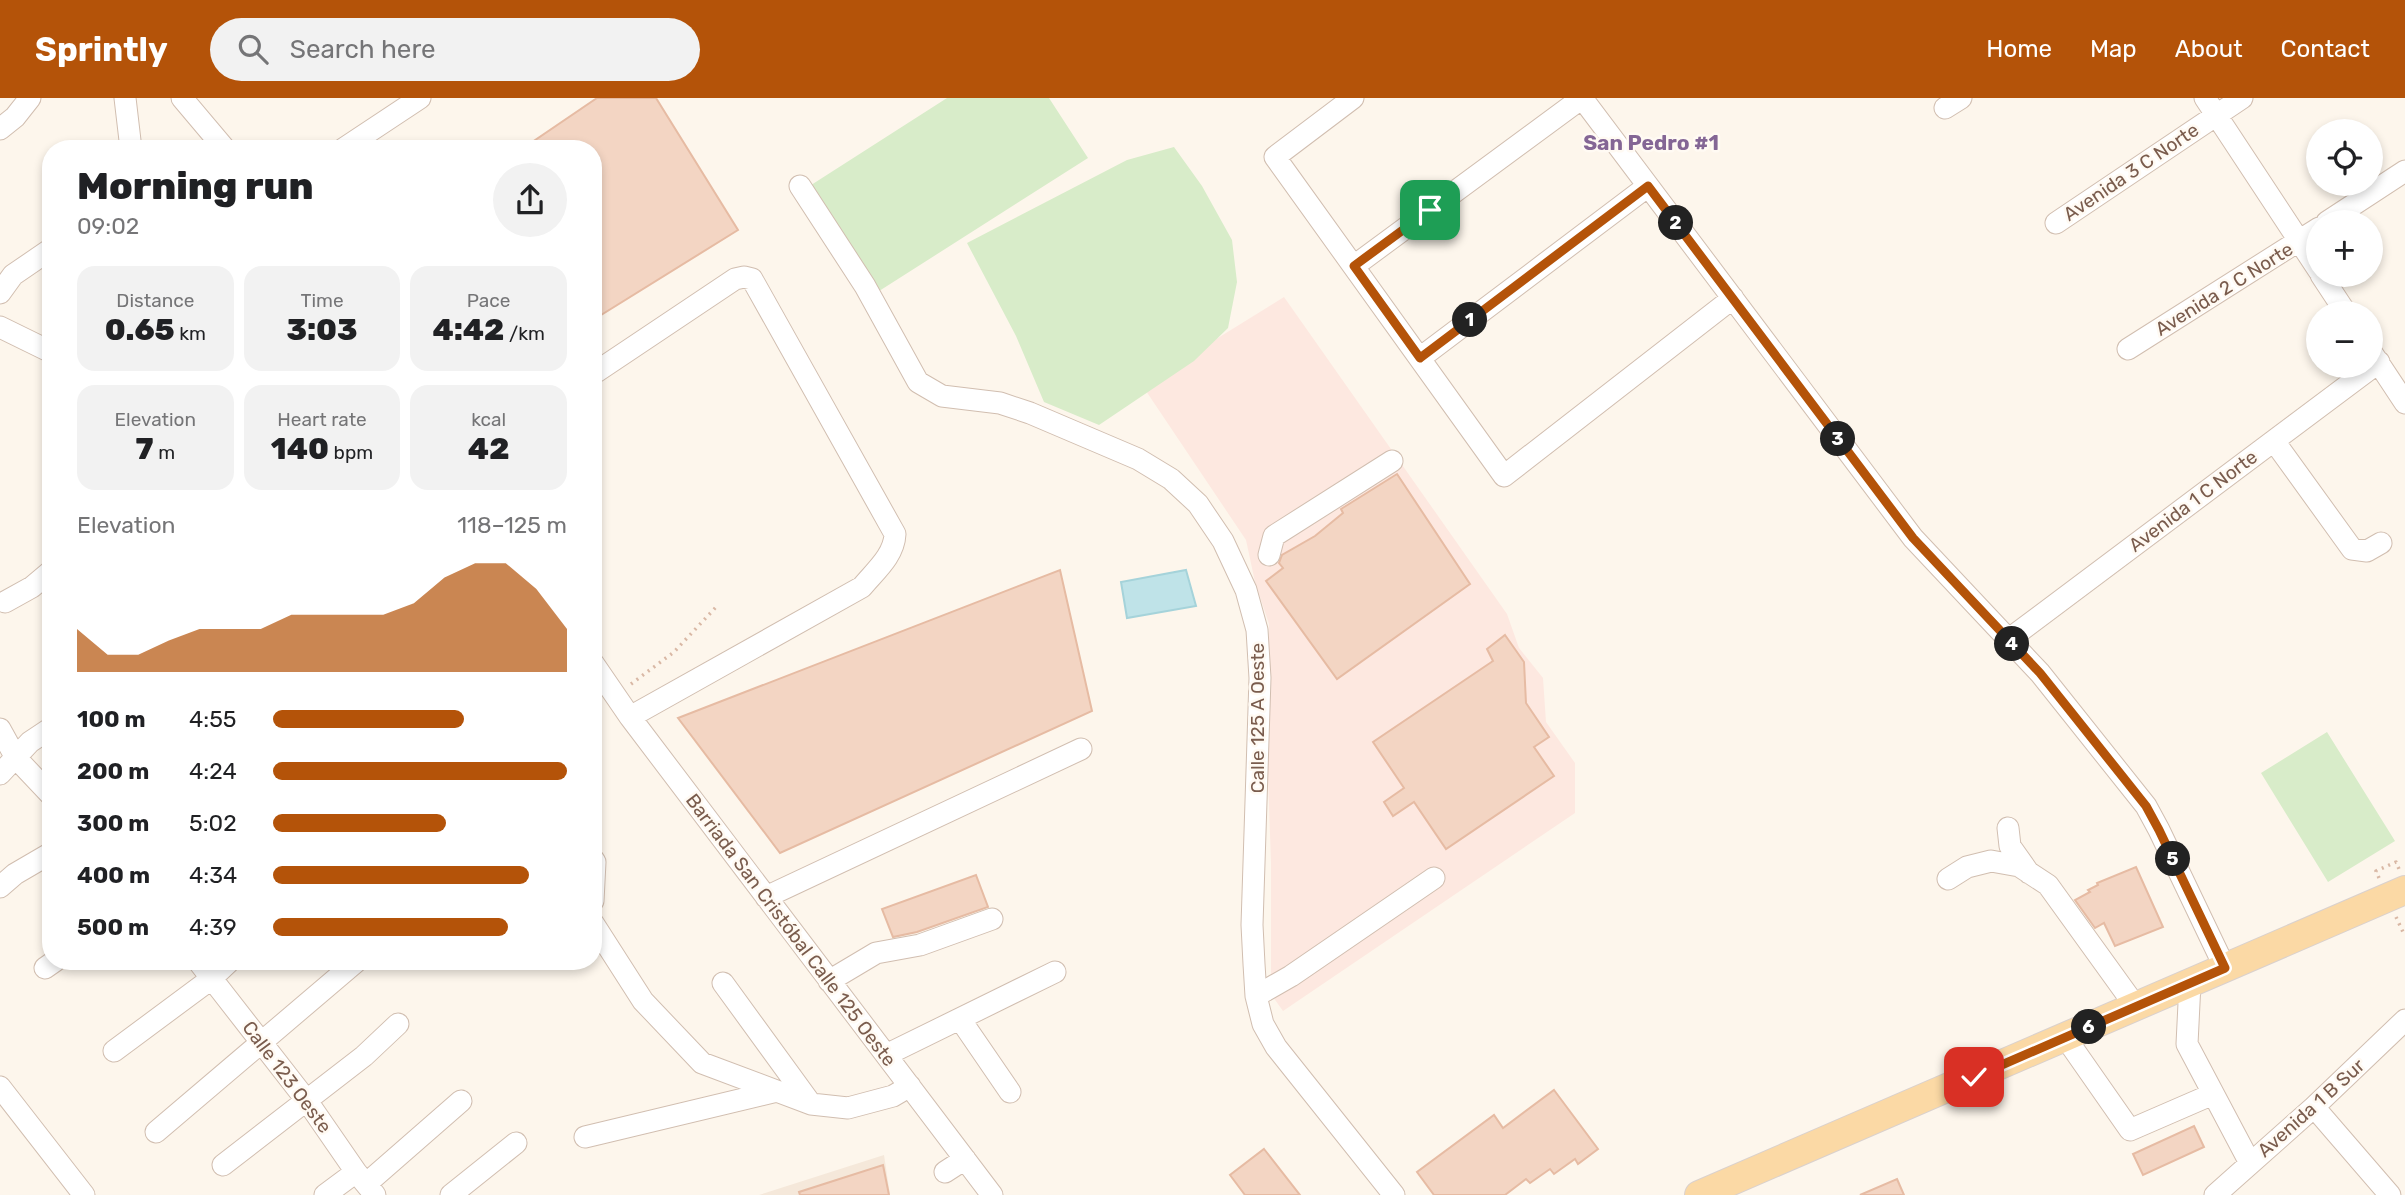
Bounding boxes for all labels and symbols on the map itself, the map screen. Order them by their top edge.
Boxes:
street label: Avenida 3 C Norte [2059,118,2203,226]
district label: San Pedro #1 [1583,130,1719,155]
pin [1400,180,1460,240]
pin: 2 [1658,206,1694,240]
street label: Avenida 2 C Norte [2151,237,2297,341]
pin: 1 [1452,302,1488,338]
pin: 3 [1820,422,1856,456]
street label: Avenida 1 C Norte [2124,445,2262,557]
pin: 4 [1994,626,2030,662]
street label: Calle 125 A Oeste [1246,643,1269,793]
street label: Barriada San Cristóbal Calle 125 Oeste [681,789,901,1071]
pin: 5 [2156,842,2190,876]
pin: 6 [2072,1010,2106,1044]
street label: Calle 123 Oeste [237,1016,337,1138]
pin [1944,1047,2004,1107]
street label: Avenida 1 B Sur [2253,1053,2370,1162]

